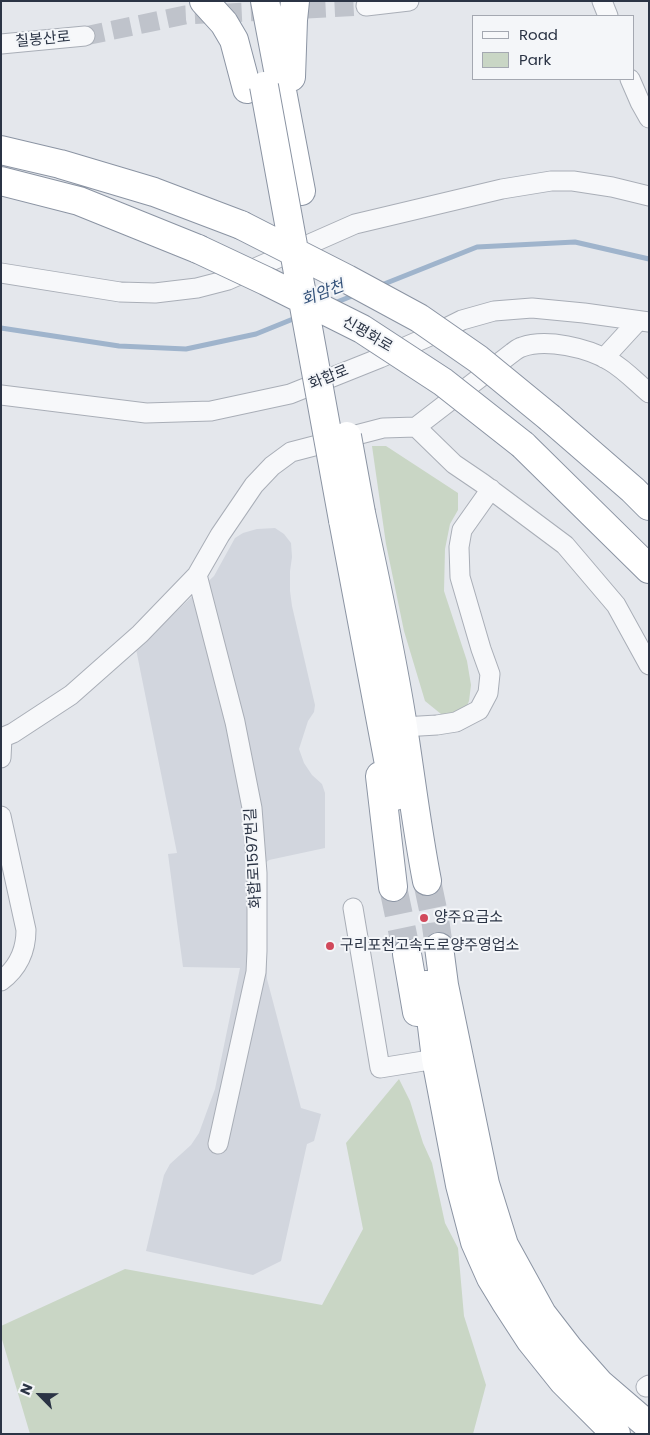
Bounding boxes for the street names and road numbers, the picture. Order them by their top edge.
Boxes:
street label: 칠봉산로 [15,29,71,51]
street label: 신평화로 [339,313,395,357]
street label: 화합로 [306,362,352,394]
street label: 화합로1597번길 [242,807,266,909]

